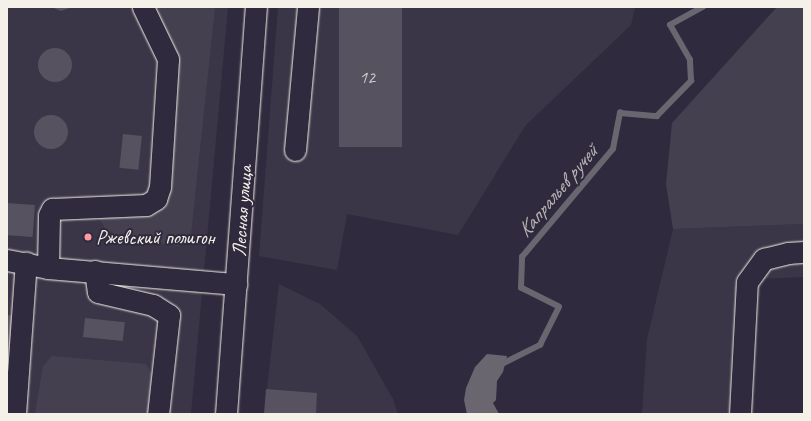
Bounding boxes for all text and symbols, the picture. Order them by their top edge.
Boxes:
house number: 12 [359,66,375,88]
water label: Капральев ручей [511,140,603,242]
street label: Лесная улица [227,165,257,257]
place label: Ржевский полигон [96,225,215,249]
marker: Ржевский полигон [83,232,93,242]

